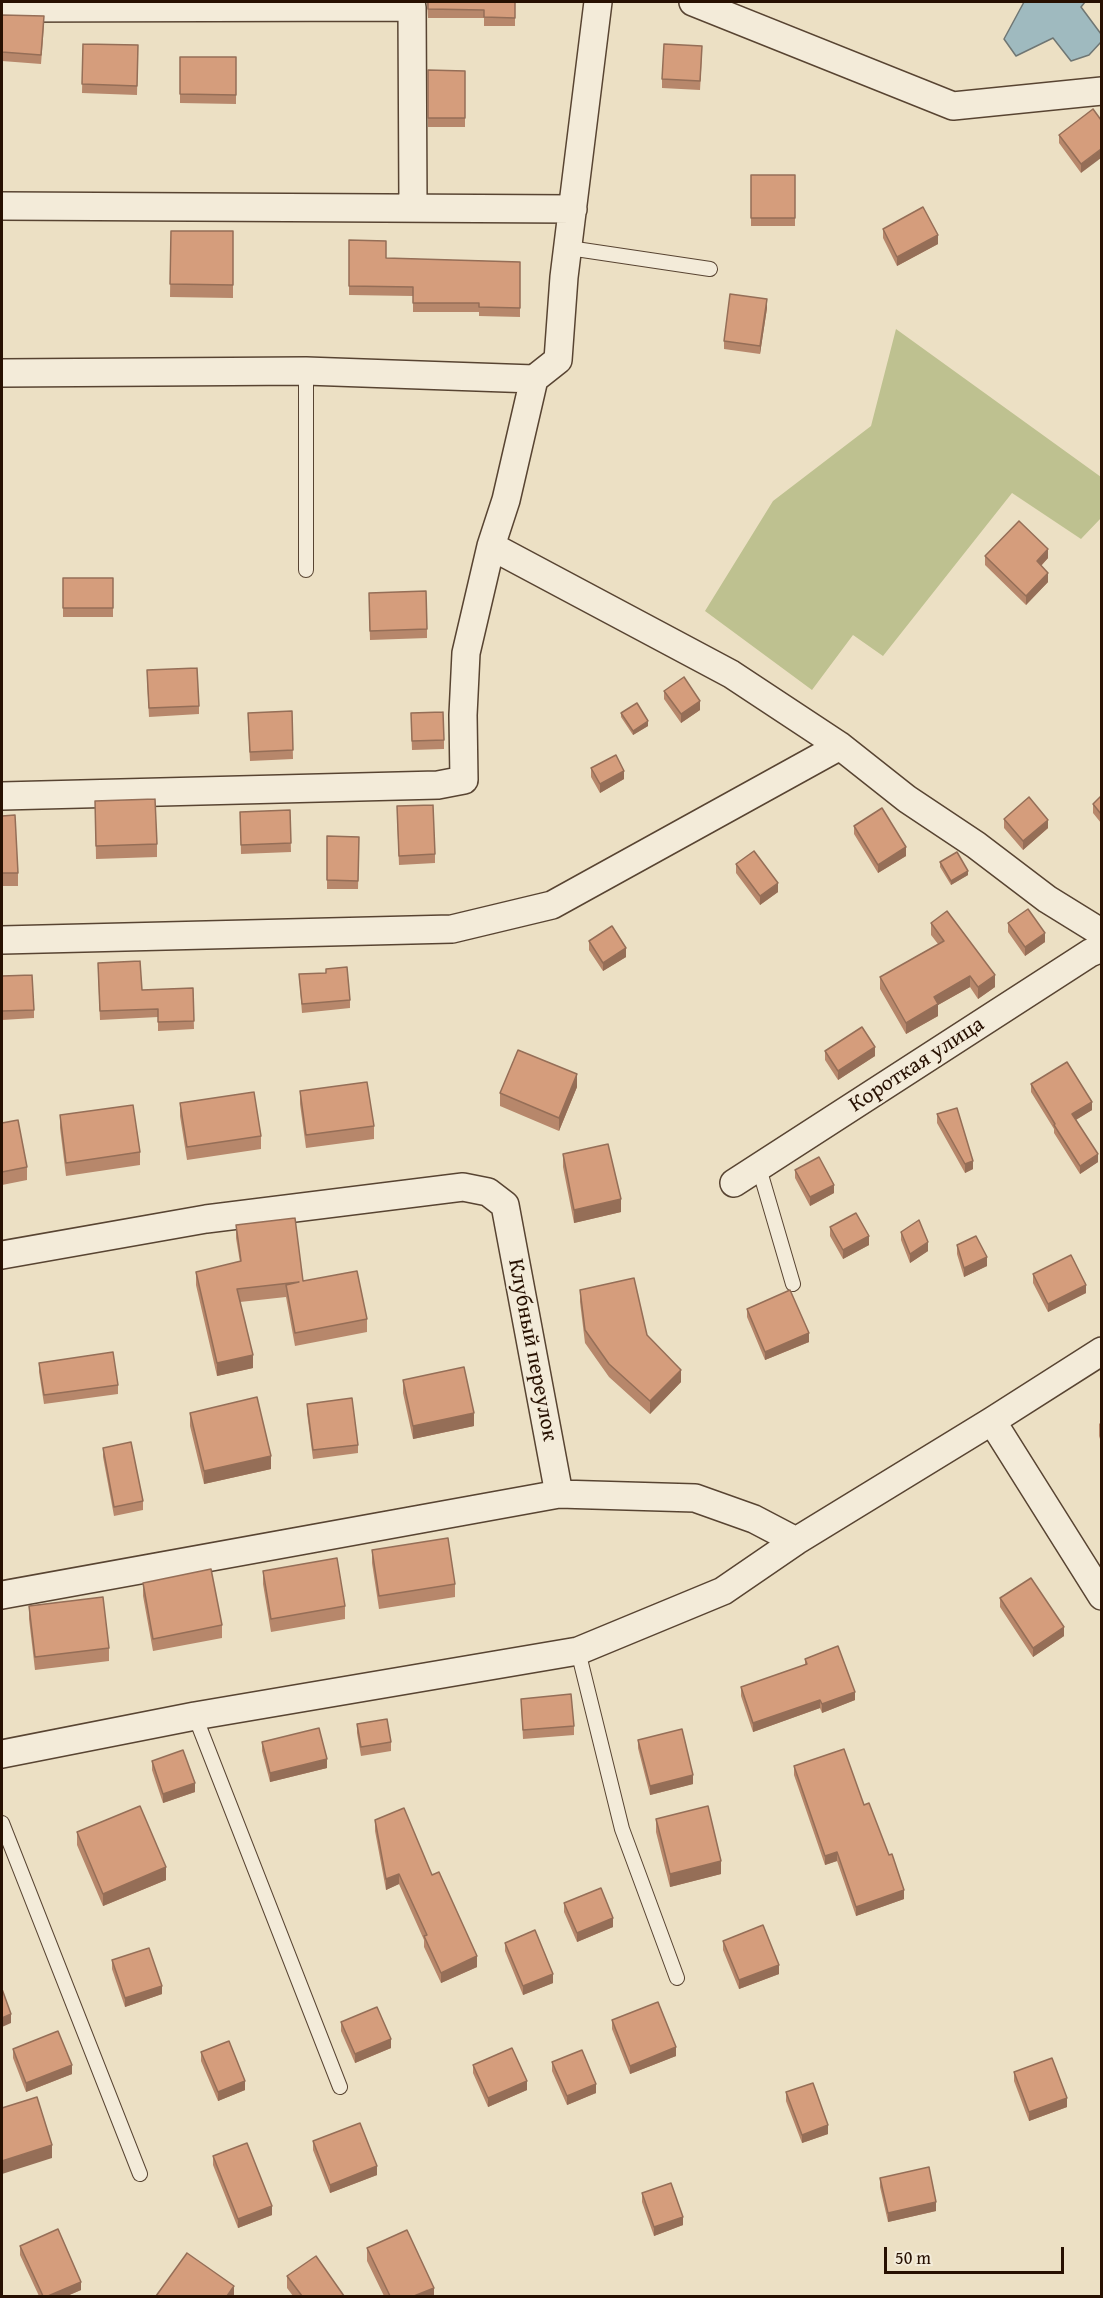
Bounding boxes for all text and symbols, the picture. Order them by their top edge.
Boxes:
street label: Короткая улица [844,1011,990,1119]
street label: Клубный переулок [501,1257,563,1443]
scale bar [887,2235,1067,2273]
text: 50 m [895,2244,931,2271]

